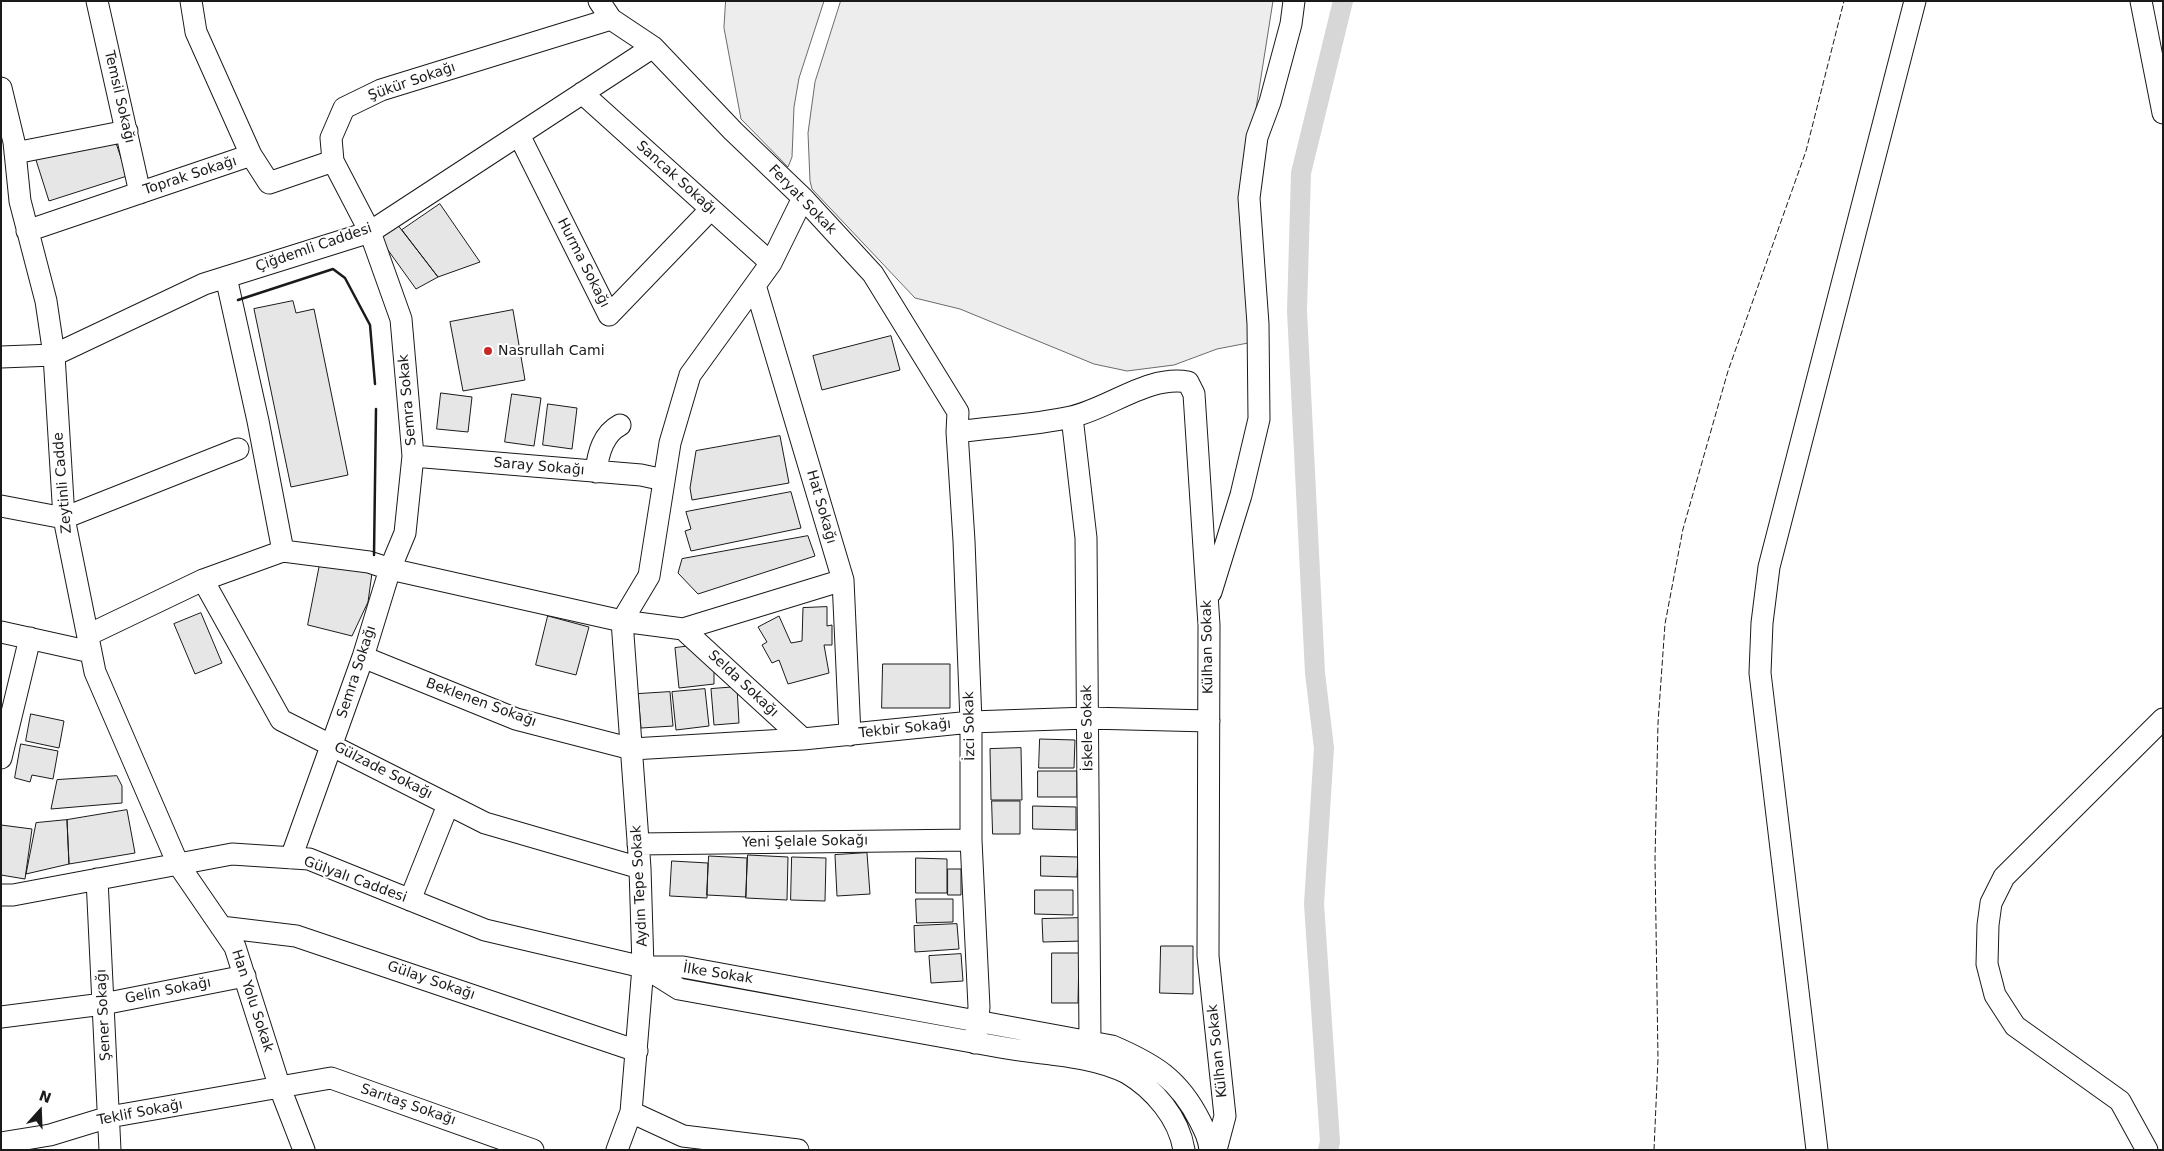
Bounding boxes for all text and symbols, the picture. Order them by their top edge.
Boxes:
street label: Temsil Sokağı [100,49,138,145]
street label: Şükür Sokağı [366,59,458,105]
street label: Sancak Sokağı [633,138,719,218]
street label: Toprak Sokağı [141,153,239,199]
street label: Feryat Sokak [765,162,839,238]
street label: Hurma Sokağı [553,215,613,311]
street label: Çiğdemli Caddesi [254,220,374,276]
place label: Nasrullah Cami [498,343,605,359]
marker: Nasrullah Cami [482,345,494,357]
street label: Semra Sokak [396,353,420,447]
street label: Zeytinli Cadde [50,432,76,534]
street label: Saray Sokağı [493,455,585,479]
street label: Hat Sokağı [802,468,840,546]
street label: Külhan Sokak [1199,600,1217,694]
street label: Semra Sokağı [334,623,380,721]
street label: Selda Sokağı [704,647,782,721]
street label: Beklenen Sokağı [423,675,539,731]
street label: İskele Sokak [1079,685,1097,771]
street label: İzci Sokak [961,691,979,761]
street label: Tekbir Sokağı [858,716,952,742]
street label: Gülzade Sokağı [331,739,435,803]
street label: Aydın Tepe Sokak [628,825,652,947]
street label: Yeni Şelale Sokağı [742,833,868,851]
street label: Gülyalı Caddesi [301,854,409,906]
street label: Han Yolu Sokak [227,948,277,1054]
street label: Gülay Sokağı [385,958,477,1004]
street label: İlke Sokak [682,960,754,988]
street label: Şener Sokağı [93,969,115,1061]
street label: Gelin Sokağı [124,974,212,1008]
street label: Külhan Sokak [1205,1003,1231,1099]
street label: Sarıtaş Sokağı [358,1081,458,1129]
north arrow [15,1086,65,1136]
text: N [37,1087,53,1106]
street label: Teklif Sokağı [96,1096,184,1130]

